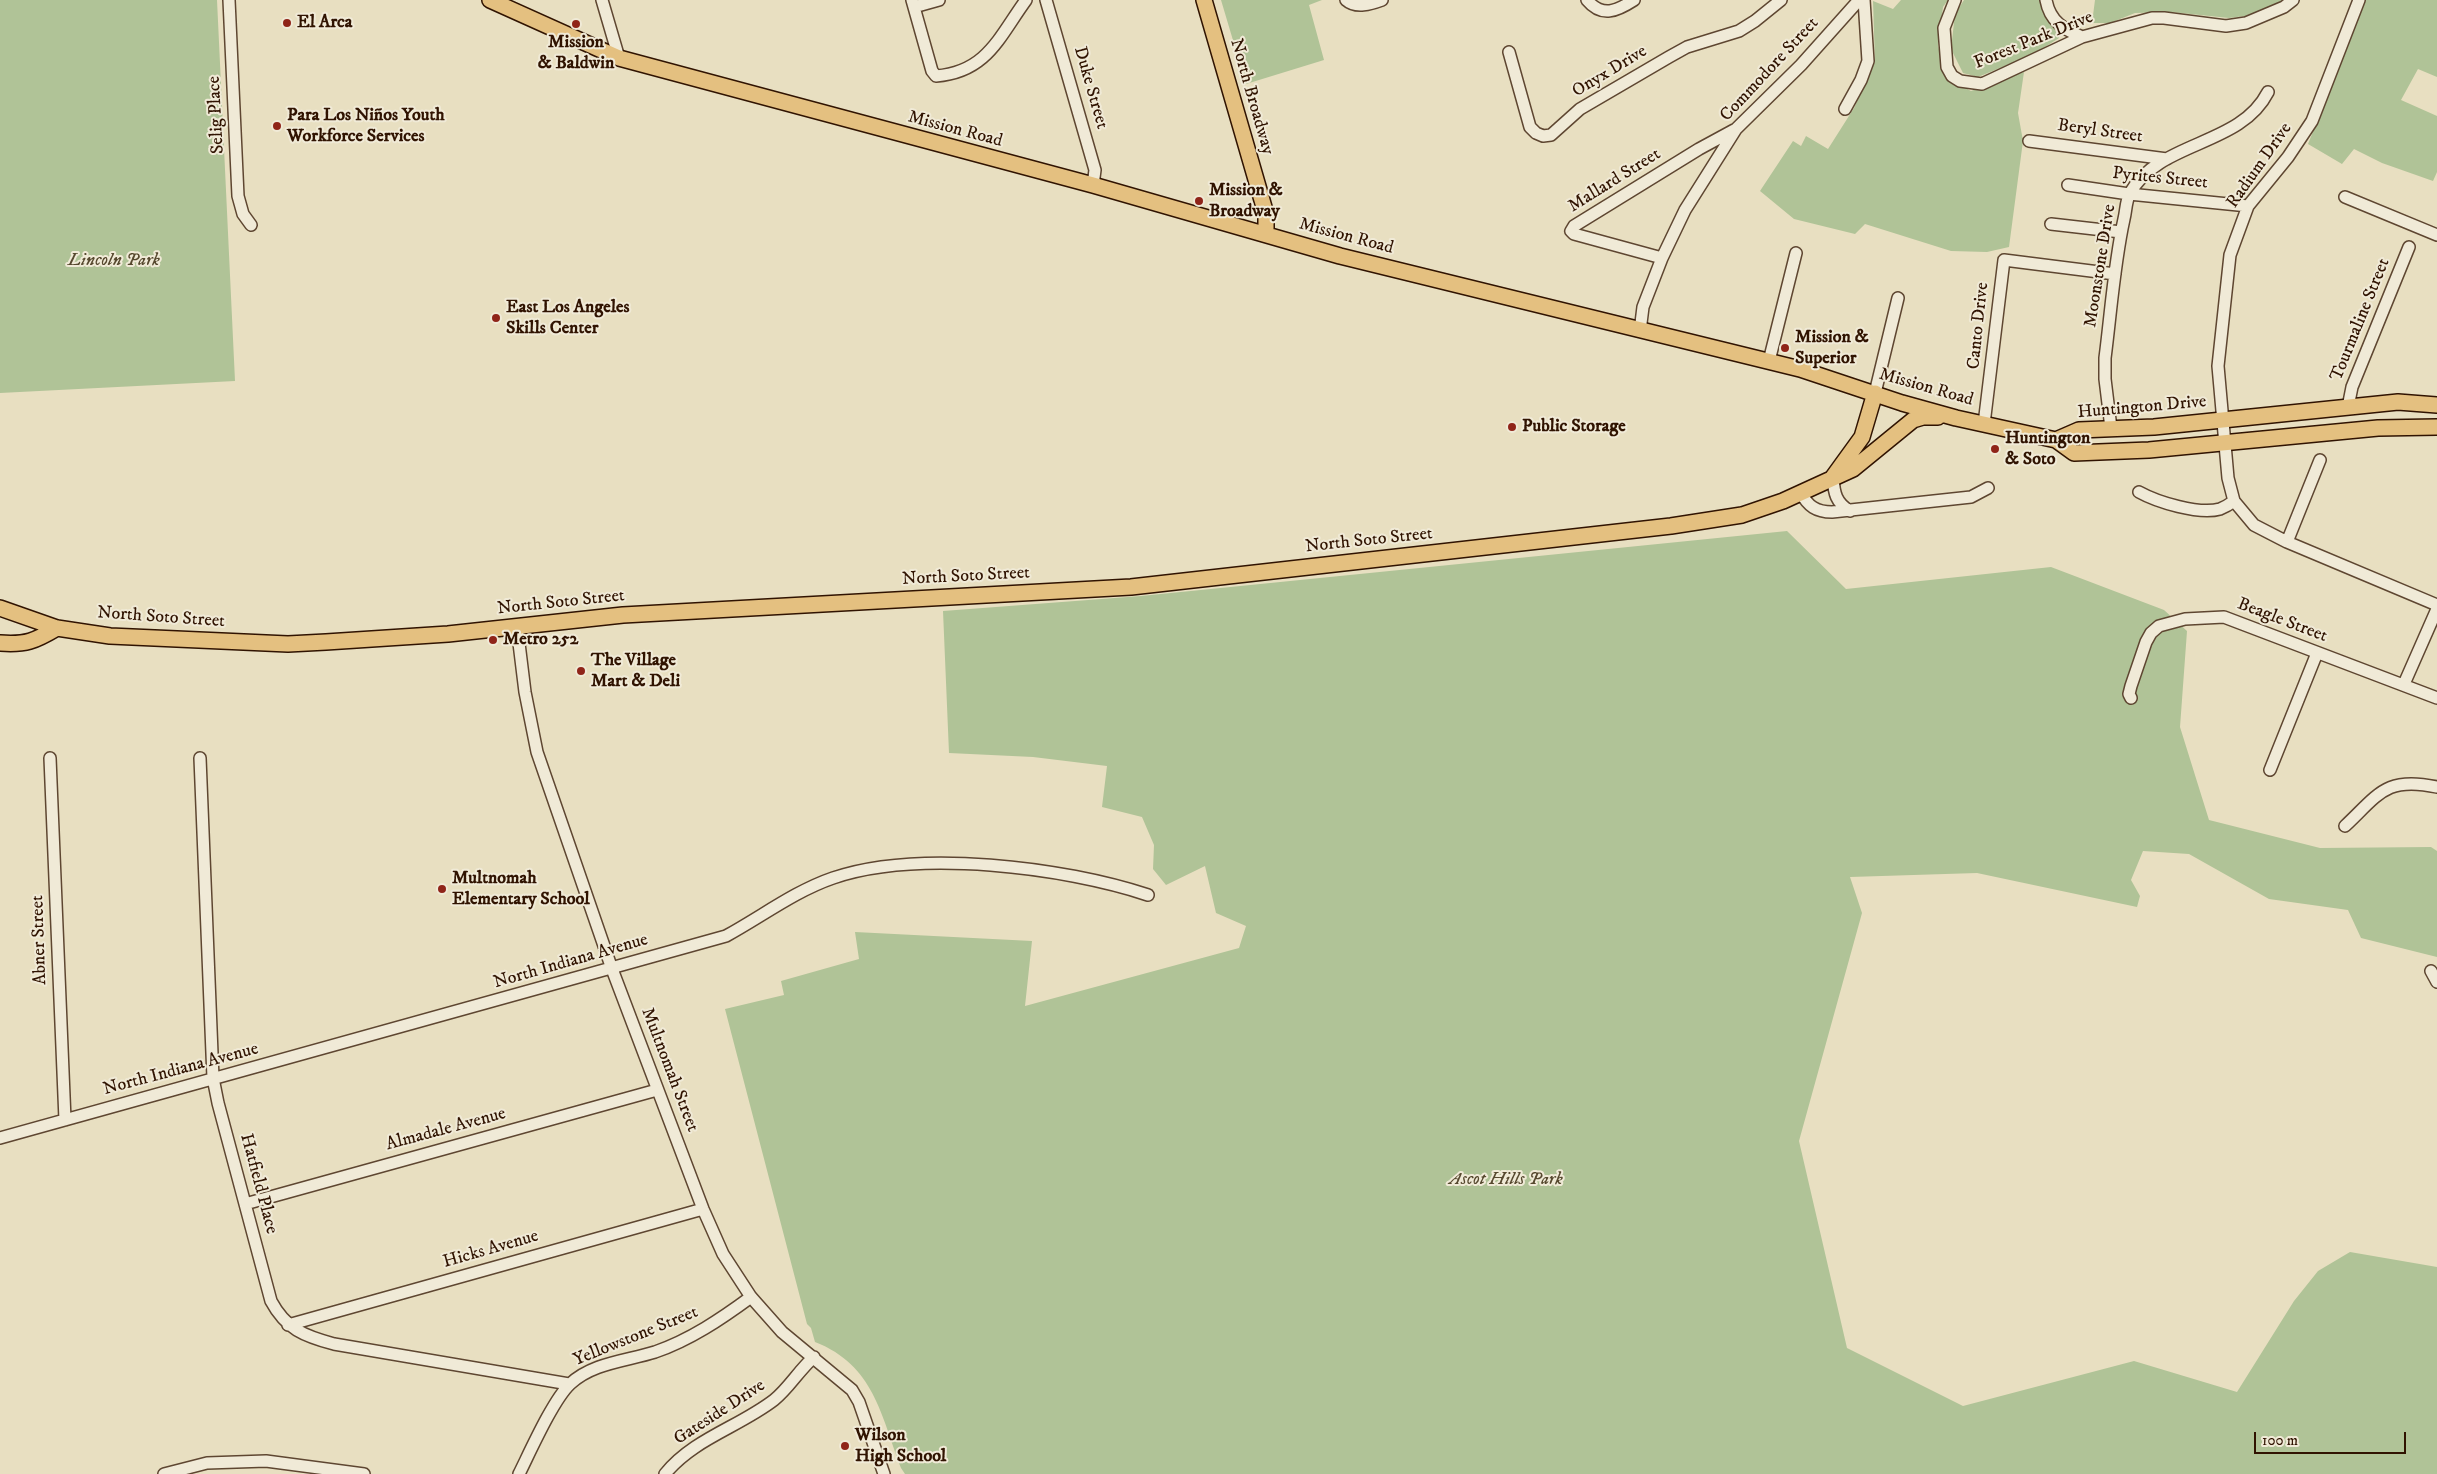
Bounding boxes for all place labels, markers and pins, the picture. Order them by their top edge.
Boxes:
place label: El Arca [297,12,353,34]
marker: El Arca [281,17,293,29]
marker: Mission & Baldwin [570,18,582,30]
place label: Mission & Baldwin [538,32,614,74]
place label: Para Los Niños Youth Workforce Services [287,105,445,148]
marker: Para Los Niños Youth Workforce Services [271,120,283,132]
place label: Mission & Broadway [1209,180,1283,222]
marker: Mission & Broadway [1193,195,1205,207]
place label: East Los Angeles Skills Center [506,297,630,340]
marker: East Los Angeles Skills Center [490,312,502,324]
place label: Mission & Superior [1795,327,1869,369]
marker: Mission & Superior [1779,342,1791,354]
place label: Public Storage [1522,416,1626,438]
marker: Public Storage [1506,421,1518,433]
place label: Huntington & Soto [2005,428,2090,470]
marker: Huntington & Soto [1989,443,2001,455]
place label: Metro 252 [503,629,578,651]
marker: Metro 252 [487,634,499,646]
place label: The Village Mart & Deli [591,650,680,692]
marker: The Village Mart & Deli [575,665,587,677]
place label: Multnomah Elementary School [452,868,590,911]
marker: Multnomah Elementary School [436,883,448,895]
place label: Wilson High School [855,1425,946,1468]
marker: Wilson High School [839,1440,851,1452]

